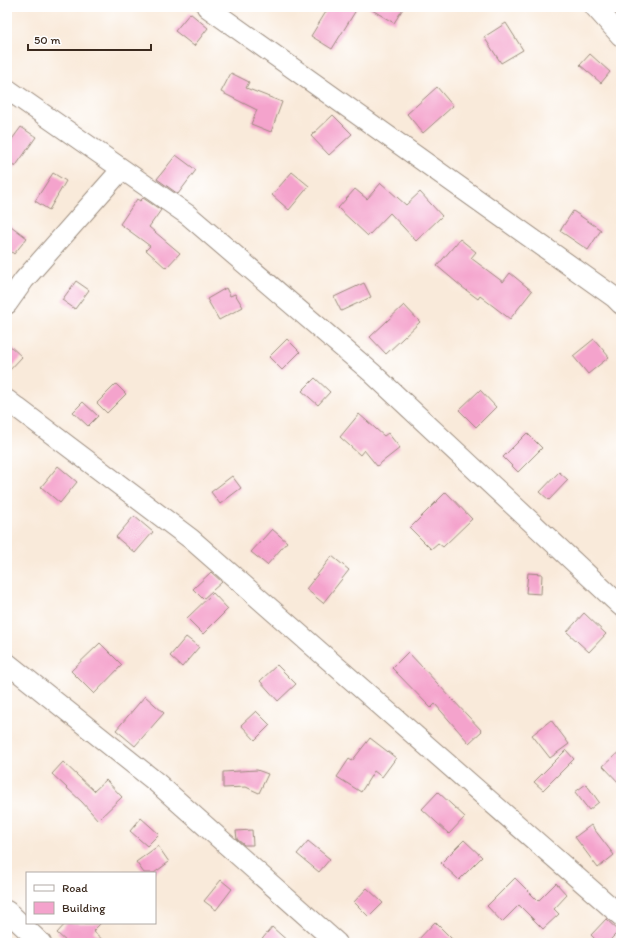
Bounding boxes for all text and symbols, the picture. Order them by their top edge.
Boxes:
scale bar [28,26,151,52]
text: 50 m [34,33,60,47]
legend [26,872,156,924]
text: Road [62,881,88,895]
text: Building [62,901,106,915]

